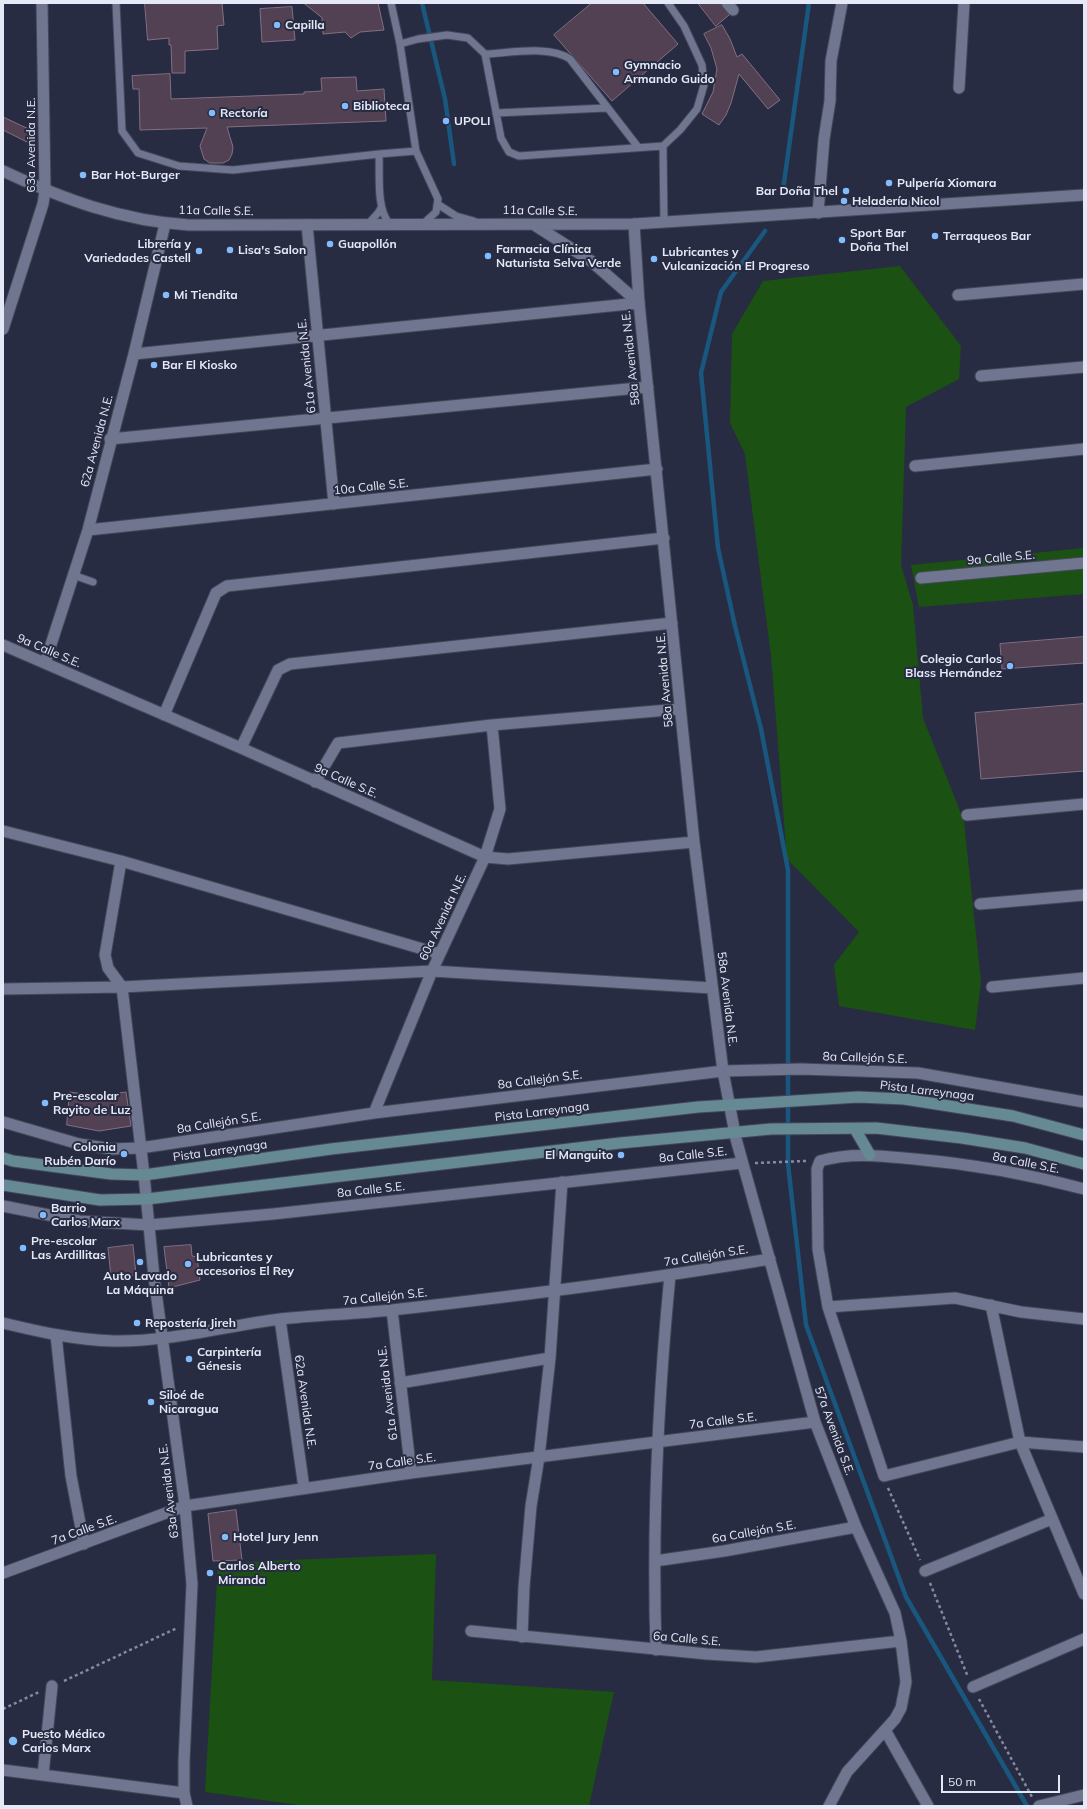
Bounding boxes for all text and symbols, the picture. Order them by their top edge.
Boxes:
place label: Capilla [285,18,325,32]
marker: Capilla [272,20,282,30]
place label: Gymnacio Armando Guido [624,58,715,86]
marker: Gymnacio Armando Guido [611,67,621,77]
street label: 63a Avenida N.E. [24,97,38,193]
place label: Biblioteca [353,99,410,113]
marker: Biblioteca [340,101,350,111]
place label: Rectoría [220,106,268,120]
marker: Rectoría [207,108,217,118]
place label: UPOLI [454,114,490,128]
marker: UPOLI [441,116,451,126]
place label: Bar Hot-Burger [91,168,180,182]
marker: Bar Hot-Burger [78,170,88,180]
place label: Pulpería Xiomara [897,176,996,190]
marker: Pulpería Xiomara [884,178,894,188]
place label: Bar Doña Thel [756,184,838,198]
marker: Bar Doña Thel [841,186,851,196]
place label: Heladería Nicol [852,194,939,208]
marker: Heladería Nicol [839,196,849,206]
street label: 11a Calle S.E. [178,203,254,219]
street label: 11a Calle S.E. [502,203,578,219]
place label: Sport Bar Doña Thel [850,226,909,254]
place label: Terraqueos Bar [943,229,1031,243]
marker: Terraqueos Bar [930,231,940,241]
marker: Sport Bar Doña Thel [837,235,847,245]
place label: Librería y Variedades Castell [84,237,191,265]
place label: Guapollón [338,237,397,251]
marker: Guapollón [325,239,335,249]
place label: Farmacia Clínica Naturista Selva Verde [496,242,621,270]
place label: Lisa's Salon [238,243,306,257]
marker: Lisa's Salon [225,245,235,255]
place label: Lubricantes y Vulcanización El Progreso [662,245,810,273]
marker: Librería y Variedades Castell [194,246,204,256]
marker: Farmacia Clínica Naturista Selva Verde [483,251,493,261]
marker: Lubricantes y Vulcanización El Progreso [649,254,659,264]
place label: Mi Tiendita [174,288,238,302]
marker: Mi Tiendita [161,290,171,300]
street label: 58a Avenida N.E. [619,310,643,406]
street label: 61a Avenida N.E. [295,318,319,414]
place label: Bar El Kiosko [162,358,237,372]
marker: Bar El Kiosko [149,360,159,370]
street label: 62a Avenida N.E. [78,393,116,489]
street label: 10a Calle S.E. [333,476,409,498]
street label: 9a Calle S.E. [966,548,1036,568]
street label: 9a Calle S.E. [15,631,83,671]
street label: 58a Avenida N.E. [654,632,676,728]
place label: Colegio Carlos Blass Hernández [905,652,1002,680]
marker: Colegio Carlos Blass Hernández [1005,661,1015,671]
street label: 9a Calle S.E. [312,761,380,801]
street label: 60a Avenida N.E. [416,871,470,963]
street label: 58a Avenida N.E. [714,951,740,1047]
street label: 8a Callejón S.E. [822,1049,908,1067]
street label: 8a Callejón S.E. [497,1068,583,1092]
street label: Pista Larreynaga [879,1078,975,1104]
place label: Pre-escolar Rayito de Luz [53,1089,131,1117]
marker: Pre-escolar Rayito de Luz [40,1098,50,1108]
street label: Pista Larreynaga [494,1099,590,1125]
street label: 8a Callejón S.E. [176,1109,262,1137]
street label: Pista Larreynaga [172,1137,268,1165]
place label: Colonia Rubén Darío [44,1140,116,1168]
street label: 8a Calle S.E. [658,1144,728,1166]
place label: El Manguito [545,1148,613,1162]
marker: Colonia Rubén Darío [119,1149,129,1159]
street label: 8a Calle S.E. [991,1149,1061,1177]
marker: El Manguito [616,1150,626,1160]
street label: 8a Calle S.E. [336,1179,406,1201]
place label: Barrio Carlos Marx [51,1201,120,1229]
marker: Barrio Carlos Marx [38,1210,48,1220]
place label: Pre-escolar Las Ardillitas [31,1234,106,1262]
street label: 7a Callejón S.E. [663,1242,749,1270]
marker: Pre-escolar Las Ardillitas [18,1243,28,1253]
place label: Lubricantes y accesorios El Rey [196,1250,294,1278]
marker: Auto Lavado La Máquina [135,1257,145,1267]
marker: Lubricantes y accesorios El Rey [183,1259,193,1269]
place label: Auto Lavado La Máquina [103,1269,177,1297]
street label: 7a Callejón S.E. [342,1285,428,1309]
place label: Repostería Jireh [145,1316,236,1330]
marker: Repostería Jireh [132,1318,142,1328]
place label: Carpintería Génesis [197,1345,261,1373]
street label: 61a Avenida N.E. [375,1345,401,1441]
marker: Carpintería Génesis [184,1354,194,1364]
street label: 62a Avenida N.E. [291,1354,319,1450]
street label: 57a Avenida S.E. [811,1385,857,1477]
place label: Siloé de Nicaragua [159,1388,219,1416]
marker: Siloé de Nicaragua [146,1397,156,1407]
street label: 7a Calle S.E. [688,1410,758,1432]
street label: 63a Avenida N.E. [156,1443,182,1539]
street label: 7a Calle S.E. [367,1450,437,1474]
street label: 7a Calle S.E. [50,1512,118,1548]
street label: 6a Callejón S.E. [711,1518,797,1546]
place label: Hotel Jury Jenn [233,1530,319,1544]
marker: Hotel Jury Jenn [220,1532,230,1542]
place label: Carlos Alberto Miranda [218,1559,300,1587]
marker: Carlos Alberto Miranda [205,1568,215,1578]
street label: 6a Calle S.E. [652,1629,722,1649]
place label: Puesto Médico Carlos Marx [22,1727,105,1755]
marker: Puesto Médico Carlos Marx [7,1735,19,1747]
scale bar [943,1767,1062,1793]
text: 50 m [948,1774,976,1789]

